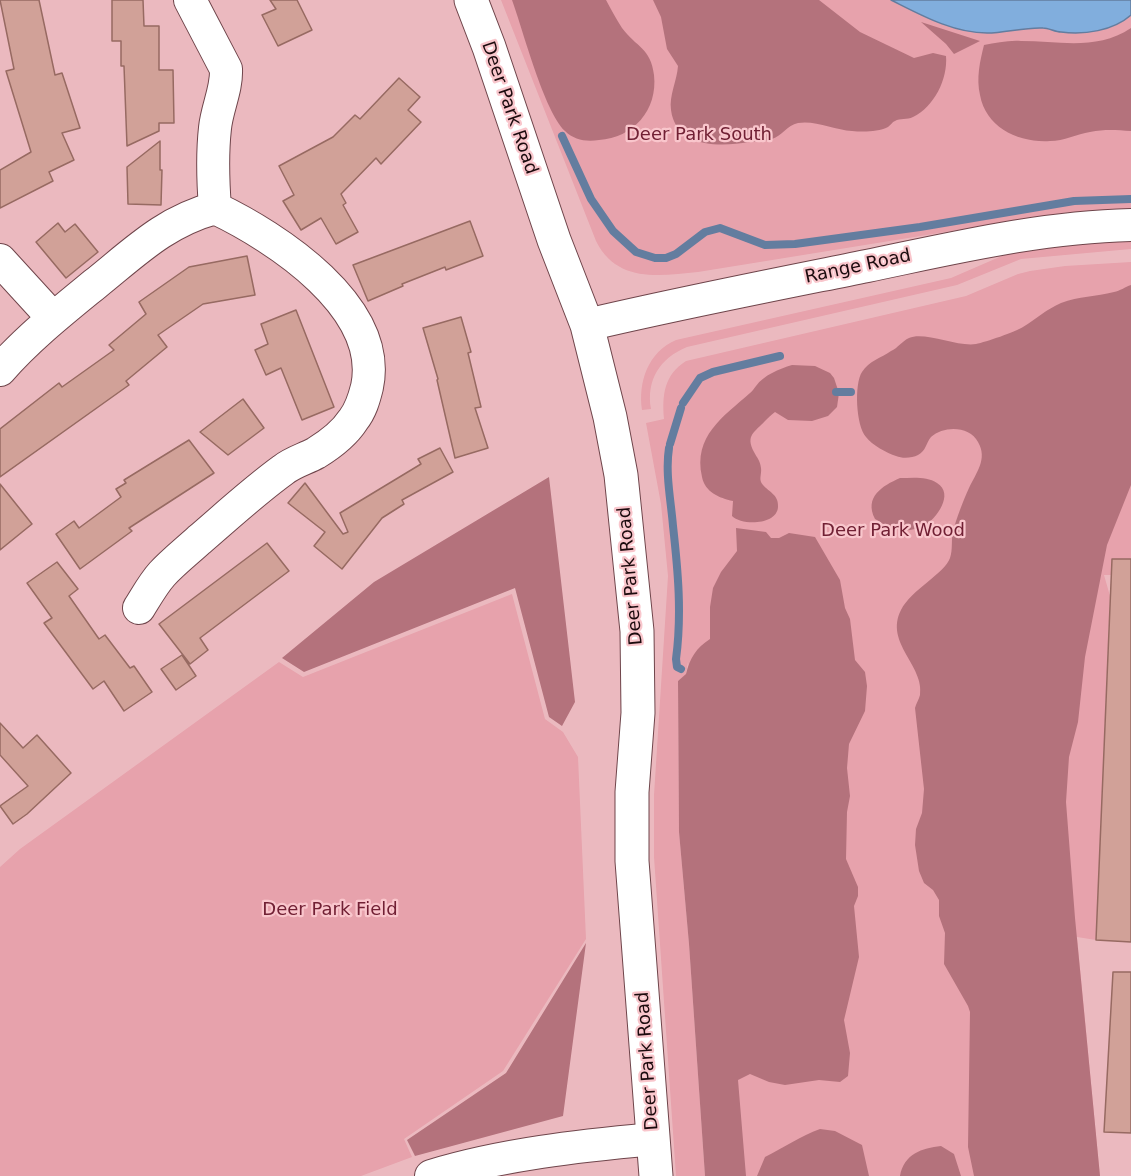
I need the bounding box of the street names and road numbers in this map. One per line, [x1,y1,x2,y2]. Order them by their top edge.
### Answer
street label: Deer Park Road [476,39,542,177]
street label: Range Road [803,245,913,289]
street label: Deer Park Road [614,506,648,646]
street label: Deer Park Road [632,991,664,1131]

